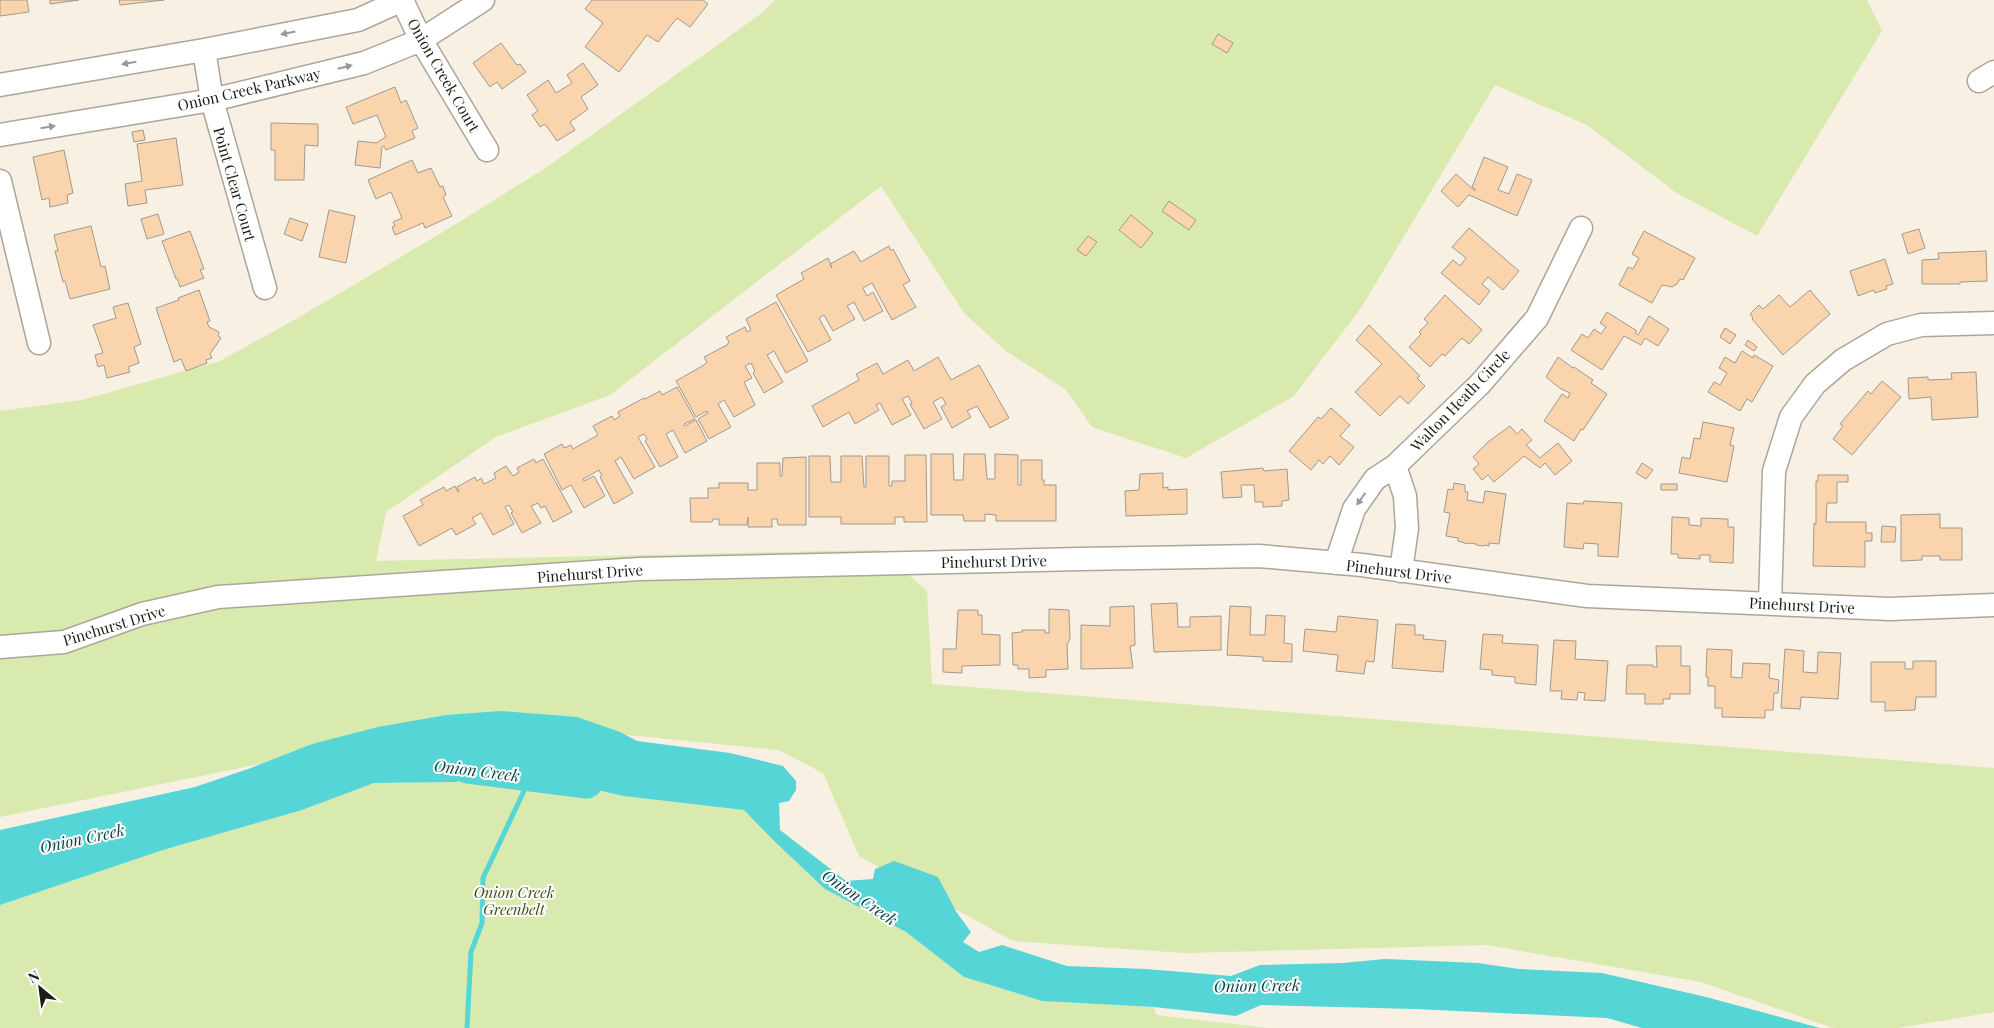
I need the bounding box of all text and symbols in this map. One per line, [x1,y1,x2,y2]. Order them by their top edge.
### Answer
street label: Onion Creek Court [403,14,485,136]
one-way arrow [280,30,296,38]
one-way arrow [120,60,136,68]
street label: Onion Creek Parkway [176,63,323,115]
one-way arrow [337,63,352,71]
one-way arrow [40,122,56,130]
street label: Point Clear Court [209,125,261,244]
street label: Walton Heath Circle [1405,345,1514,456]
one-way arrow [1356,492,1366,506]
street label: Pinehurst Drive [941,550,1047,572]
street label: Pinehurst Drive [1345,555,1453,587]
street label: Pinehurst Drive [536,559,644,587]
street label: Pinehurst Drive [1748,592,1856,618]
street label: Pinehurst Drive [60,600,168,650]
water label: Onion Creek [433,754,521,786]
water label: Onion Creek [38,819,126,857]
water label: Onion Creek [818,864,902,930]
park label: Onion Creek Greenbelt [474,882,555,919]
north arrow [15,963,65,1013]
text: N [24,965,42,987]
water label: Onion Creek [1214,974,1300,996]

